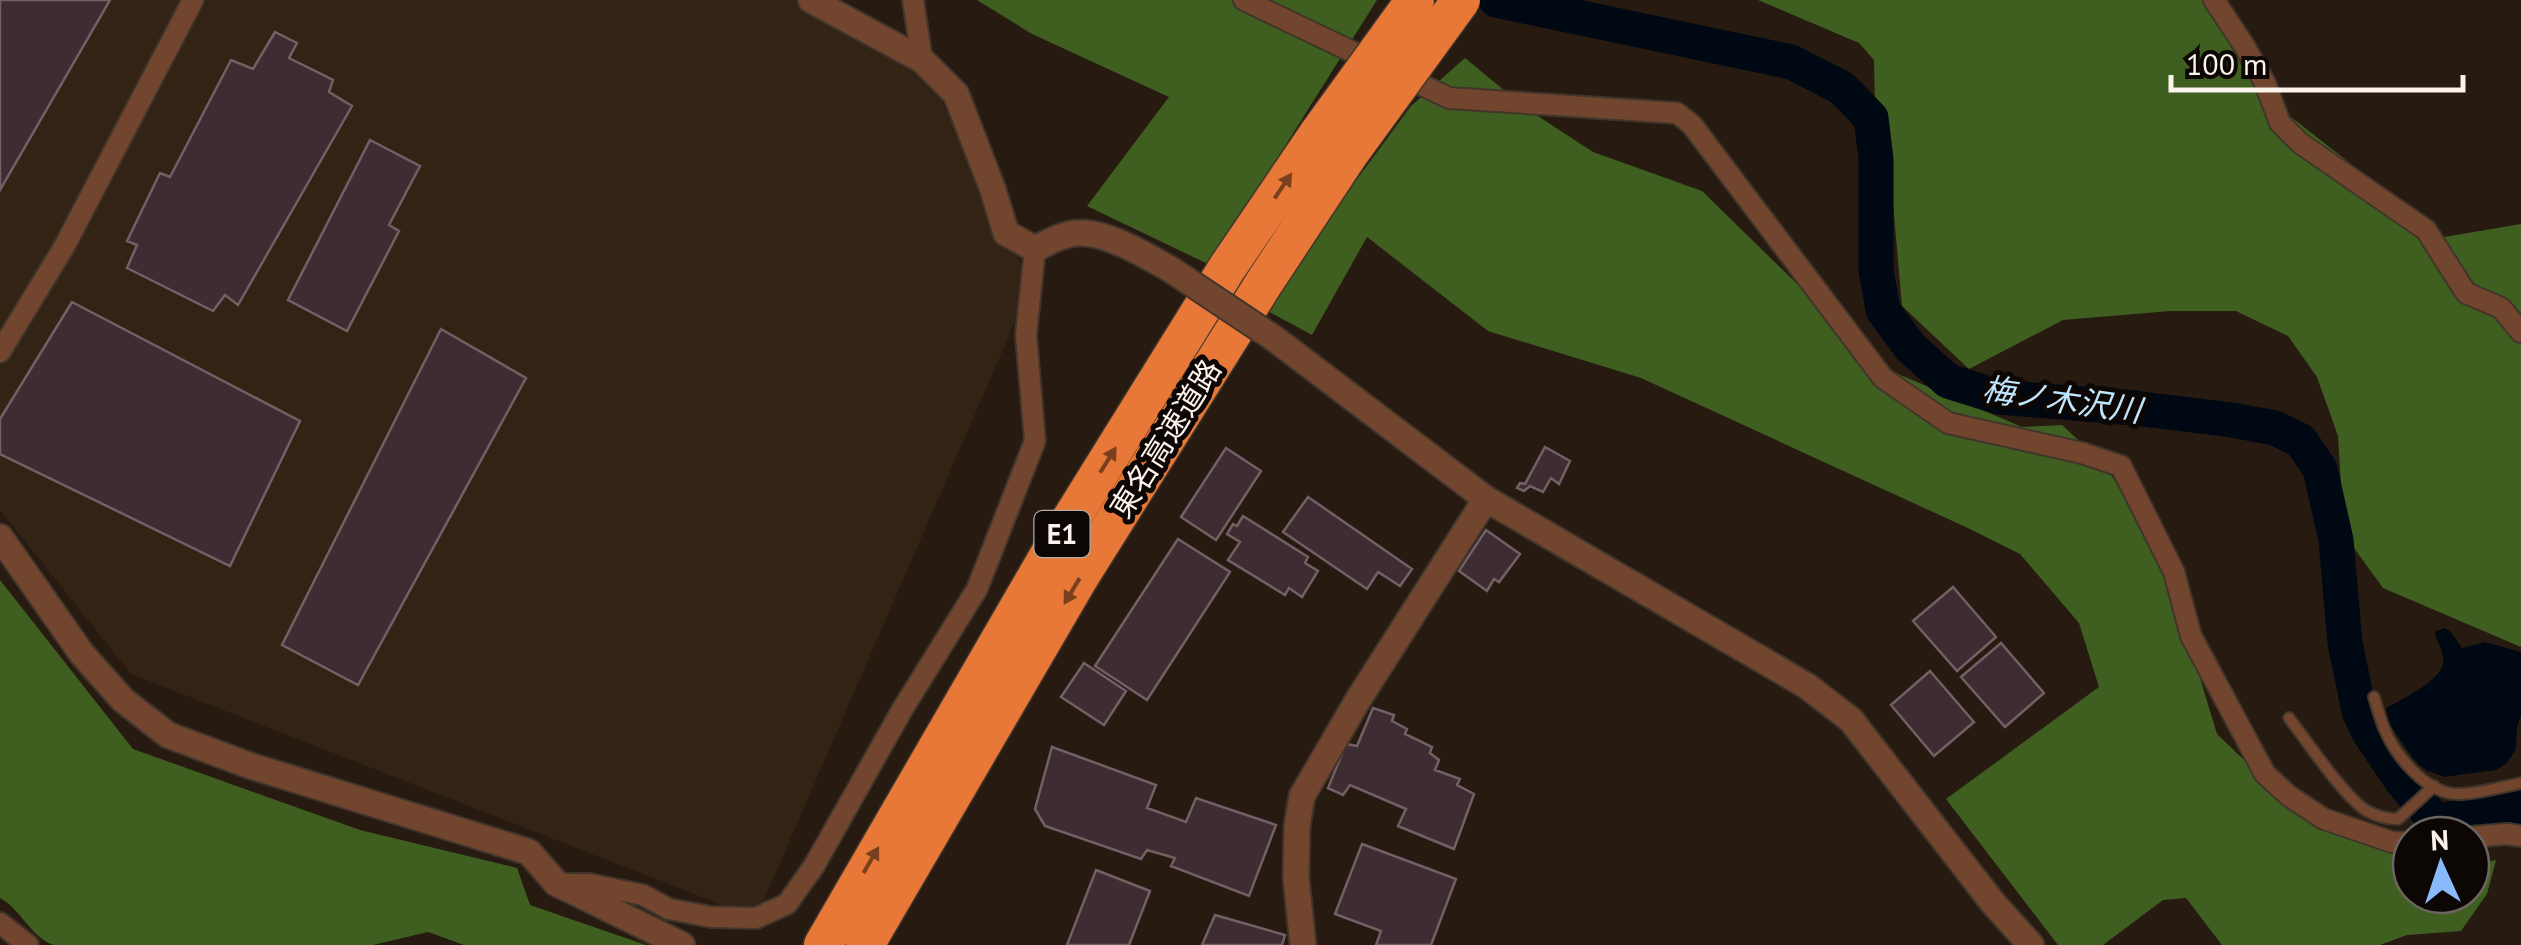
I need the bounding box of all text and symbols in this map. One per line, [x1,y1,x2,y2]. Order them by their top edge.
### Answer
scale bar [2171,30,2464,92]
text: 100 m [2186,44,2267,83]
one-way arrow [1273,173,1292,200]
street label: 東名高速道路 [1100,352,1229,525]
water label: 梅ノ木沢川 [1980,367,2147,431]
one-way arrow [1098,446,1116,474]
road number: E1 [1034,511,1090,557]
one-way arrow [1064,577,1081,605]
north arrow [2391,815,2491,915]
text: N [2430,821,2450,858]
one-way arrow [862,846,879,875]

